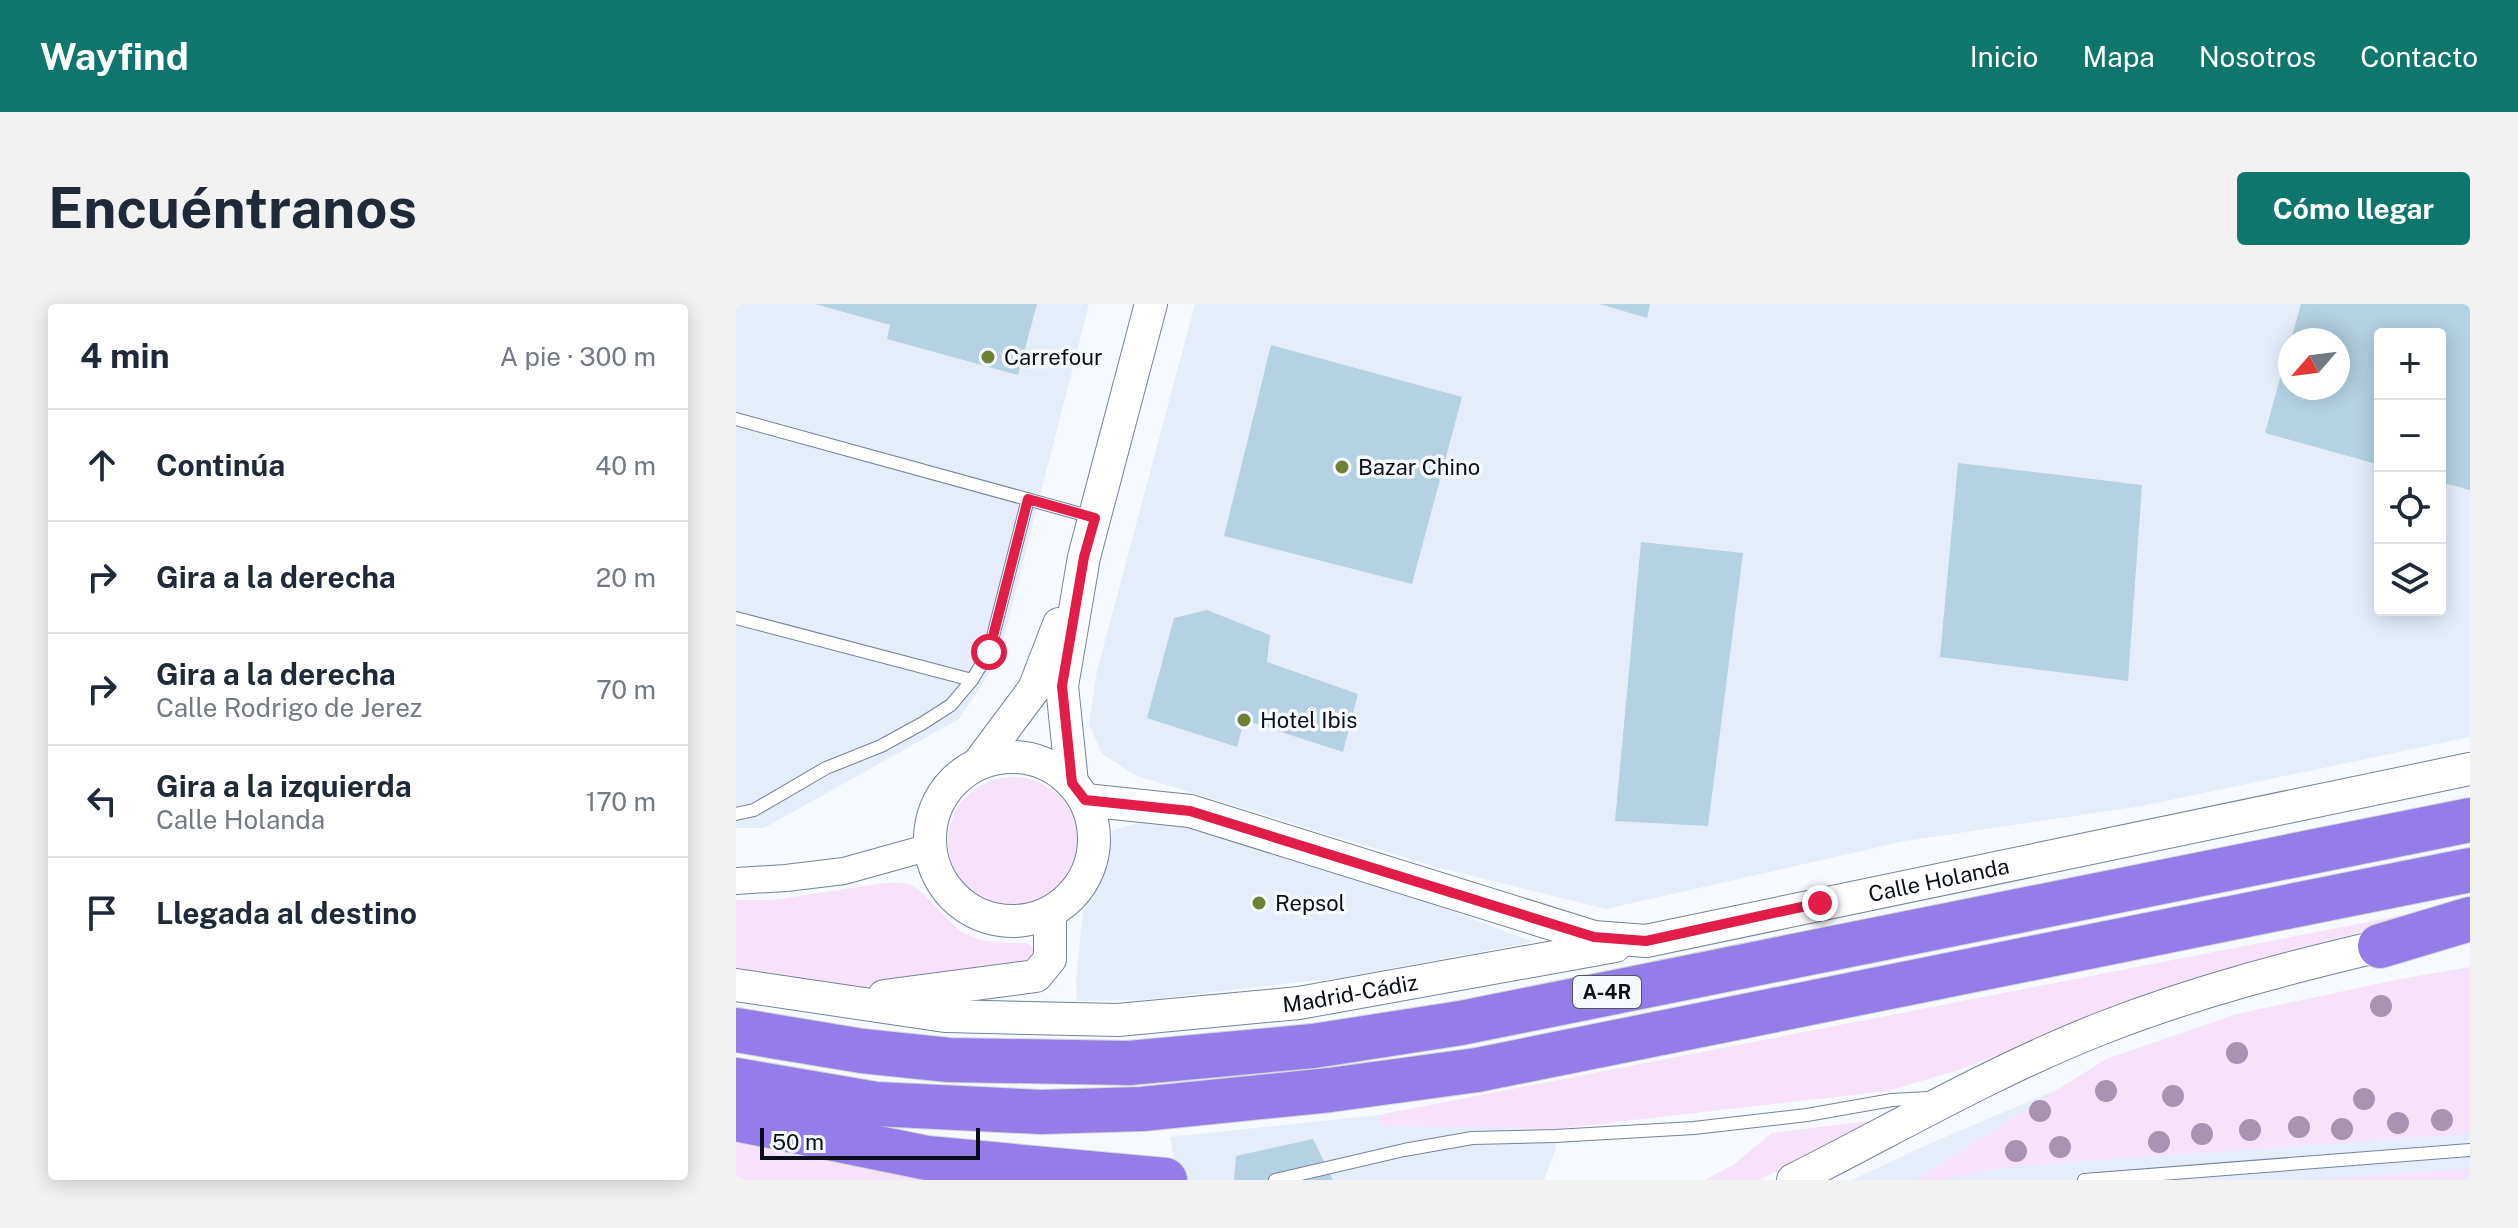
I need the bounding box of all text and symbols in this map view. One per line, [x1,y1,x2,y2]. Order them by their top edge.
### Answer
text: Wayfind [40,34,189,79]
text: Inicio [1970,40,2038,73]
text: Mapa [2082,40,2155,73]
text: Nosotros [2199,40,2316,73]
text: Contacto [2360,40,2478,73]
button: Cómo llegar [2237,172,2470,245]
text: Encuéntranos [48,175,417,241]
north arrow [2278,328,2350,400]
map controls [2374,328,2446,616]
button: + [2374,328,2446,400]
text: 4 min [80,336,170,376]
text: A pie · 300 m [500,341,656,372]
place label: Carrefour [1004,344,1103,370]
marker: Carrefour [979,348,997,366]
button: − [2374,400,2446,472]
icon: ahead [80,443,124,487]
text: Continúa [156,447,285,483]
text: 40 m [595,450,656,481]
place label: Bazar Chino [1358,454,1480,480]
marker: Bazar Chino [1333,458,1351,476]
button: locate [2374,472,2446,544]
button: layers [2374,544,2446,616]
icon: right [80,555,124,599]
text: Gira a la derecha [156,559,396,595]
text: 20 m [596,562,656,593]
route start [971,634,1007,670]
text: Gira a la derecha [156,656,396,692]
icon: right [80,667,124,711]
text: 70 m [596,674,656,705]
text: Calle Rodrigo de Jerez [156,692,422,723]
place label: Hotel Ibis [1260,707,1357,733]
marker: Hotel Ibis [1235,711,1253,729]
text: Gira a la izquierda [156,768,412,804]
icon: left [80,779,124,823]
text: 170 m [586,786,656,817]
text: Calle Holanda [156,804,325,835]
street label: Calle Holanda [1866,853,2012,907]
route end [1802,885,1838,921]
place label: Repsol [1275,890,1345,916]
icon: arrive [80,891,124,935]
marker: Repsol [1250,894,1268,912]
text: Llegada al destino [156,895,417,931]
street label: Madrid-Cádiz [1281,969,1420,1017]
road number: A-4R [1573,976,1641,1008]
scale bar [760,1124,980,1160]
text: 50 m [772,1129,824,1155]

